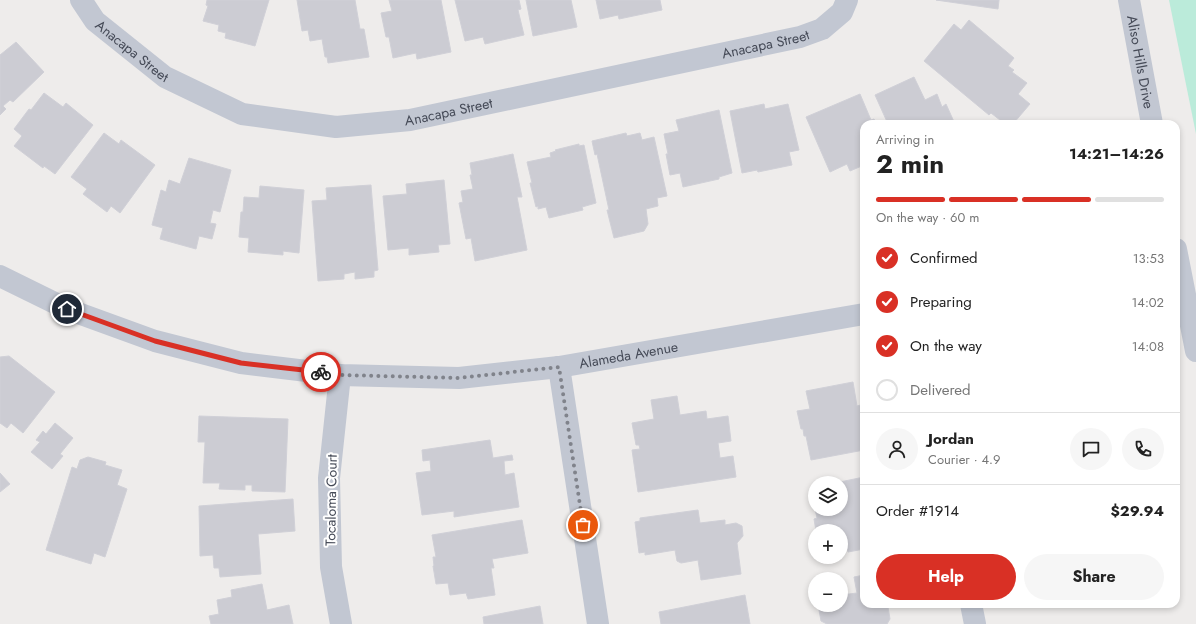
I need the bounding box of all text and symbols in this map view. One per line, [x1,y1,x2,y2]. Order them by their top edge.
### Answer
street label: Aliso Hills Drive [1122,14,1159,110]
street label: Anacapa Street [91,15,172,87]
street label: Anacapa Street [720,24,813,63]
street label: Anacapa Street [404,93,495,130]
text: Arriving in [876,130,934,149]
text: 14:21–14:26 [1069,143,1164,165]
text: 2 min [876,145,944,183]
text: On the way · 60 m [876,208,979,227]
icon: check [876,247,898,269]
text: Confirmed [910,247,978,269]
text: 13:53 [1133,249,1164,268]
icon: check [876,291,898,313]
text: Preparing [910,291,972,313]
pin [50,292,84,326]
text: 14:02 [1131,293,1164,312]
icon: home [56,298,78,320]
icon: check [876,335,898,357]
text: On the way [910,335,982,357]
street label: Alameda Avenue [578,337,679,373]
text: 14:08 [1132,337,1164,356]
courier [301,352,341,392]
icon: bike [310,361,332,383]
text: Delivered [910,379,971,401]
button: person [876,428,918,470]
text: Jordan [928,428,974,450]
button: chat [1070,428,1112,470]
button: phone [1122,428,1164,470]
text: Courier · 4.9 [928,450,1001,469]
street label: Tocaloma Court [320,453,342,546]
map controls [808,476,848,612]
button: layers [808,476,848,516]
text: Order #1914 [876,500,959,522]
text: $29.94 [1111,500,1164,522]
pin [566,508,600,542]
icon: bag [572,514,594,536]
button: + [808,524,848,564]
button: Help [876,554,1016,600]
button: Share [1024,554,1164,600]
button: − [808,572,848,612]

